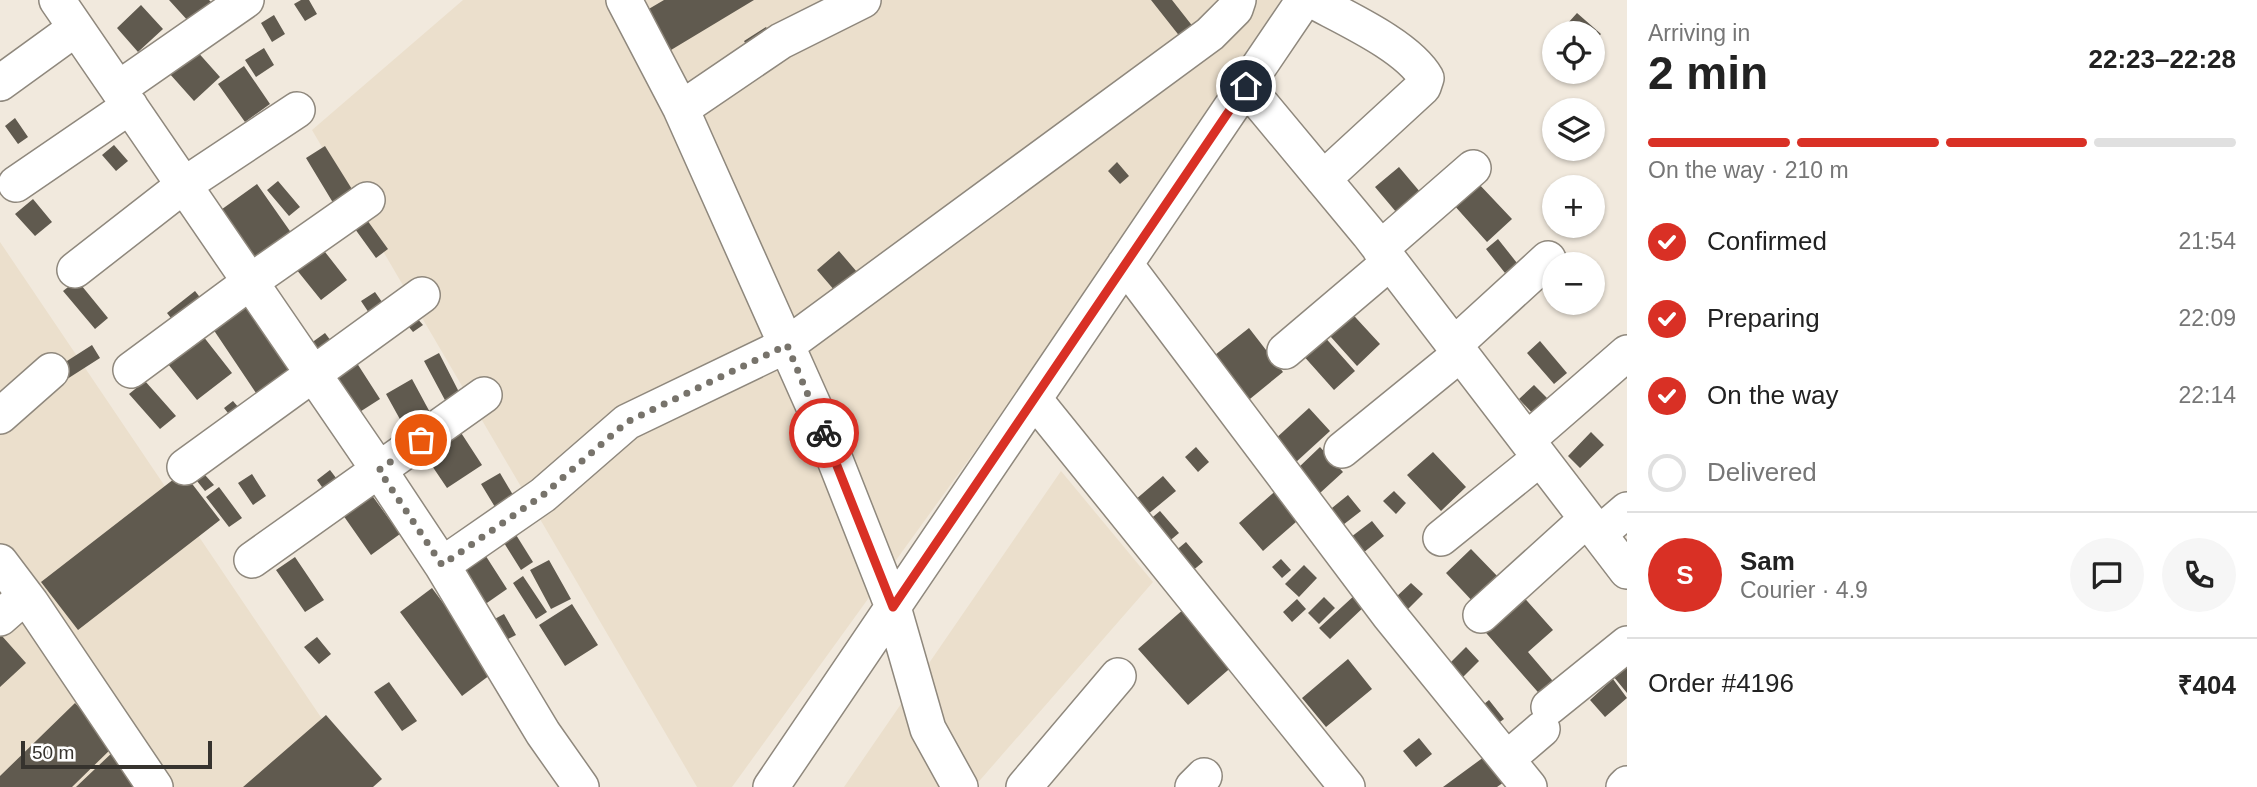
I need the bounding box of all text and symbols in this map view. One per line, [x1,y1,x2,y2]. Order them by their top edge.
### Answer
text: Arriving in [1648,20,1750,46]
map controls [1542,21,1605,315]
button: locate [1542,21,1605,84]
text: 22:23–22:28 [2089,44,2236,74]
text: 2 min [1648,47,1768,99]
pin [1216,56,1276,116]
icon: home [1227,67,1265,105]
button: layers [1542,98,1605,161]
text: On the way · 210 m [1648,157,1849,183]
button: + [1542,175,1605,238]
icon: check [1648,223,1686,261]
text: Confirmed [1707,226,1827,256]
text: 21:54 [2178,228,2236,254]
button: − [1542,252,1605,315]
icon: check [1648,300,1686,338]
text: Preparing [1707,303,1820,333]
text: 22:09 [2178,305,2236,331]
icon: check [1648,377,1686,415]
text: On the way [1707,380,1839,410]
text: 22:14 [2178,382,2236,408]
courier [789,398,859,468]
pin [391,410,451,470]
icon: bike [805,414,843,452]
icon: bag [402,421,440,459]
text: Delivered [1707,457,1817,487]
button: chat [2070,538,2144,612]
button: phone [2162,538,2236,612]
text: Sam [1740,546,1795,576]
text: S [1676,560,1694,590]
text: Courier · 4.9 [1740,577,1868,603]
text: Order #4196 [1648,668,1794,698]
text: ₹404 [2178,670,2236,700]
scale bar [21,738,212,770]
text: 50 m [32,742,74,763]

